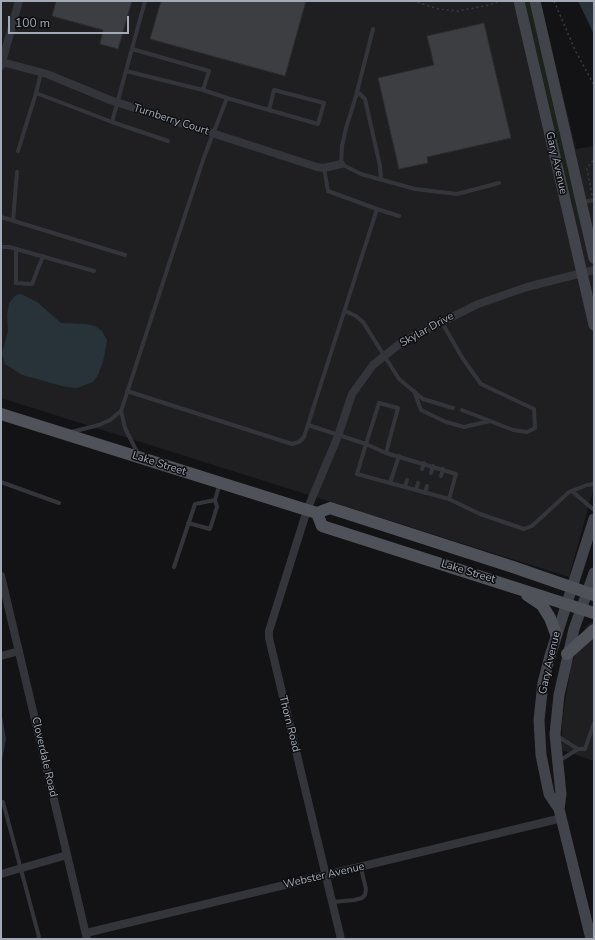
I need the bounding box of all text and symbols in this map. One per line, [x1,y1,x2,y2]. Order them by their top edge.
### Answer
scale bar [10,8,131,34]
text: 100 m [15,15,50,31]
street label: Turnberry Court [132,102,210,138]
street label: Gary Avenue [542,130,570,196]
street label: Skylar Drive [398,310,456,350]
street label: Lake Street [130,449,188,479]
street label: Lake Street [439,558,497,586]
street label: Gary Avenue [536,630,564,696]
street label: Thorn Road [276,694,302,754]
street label: Cloverdale Road [28,716,60,798]
street label: Webster Avenue [282,860,366,892]

